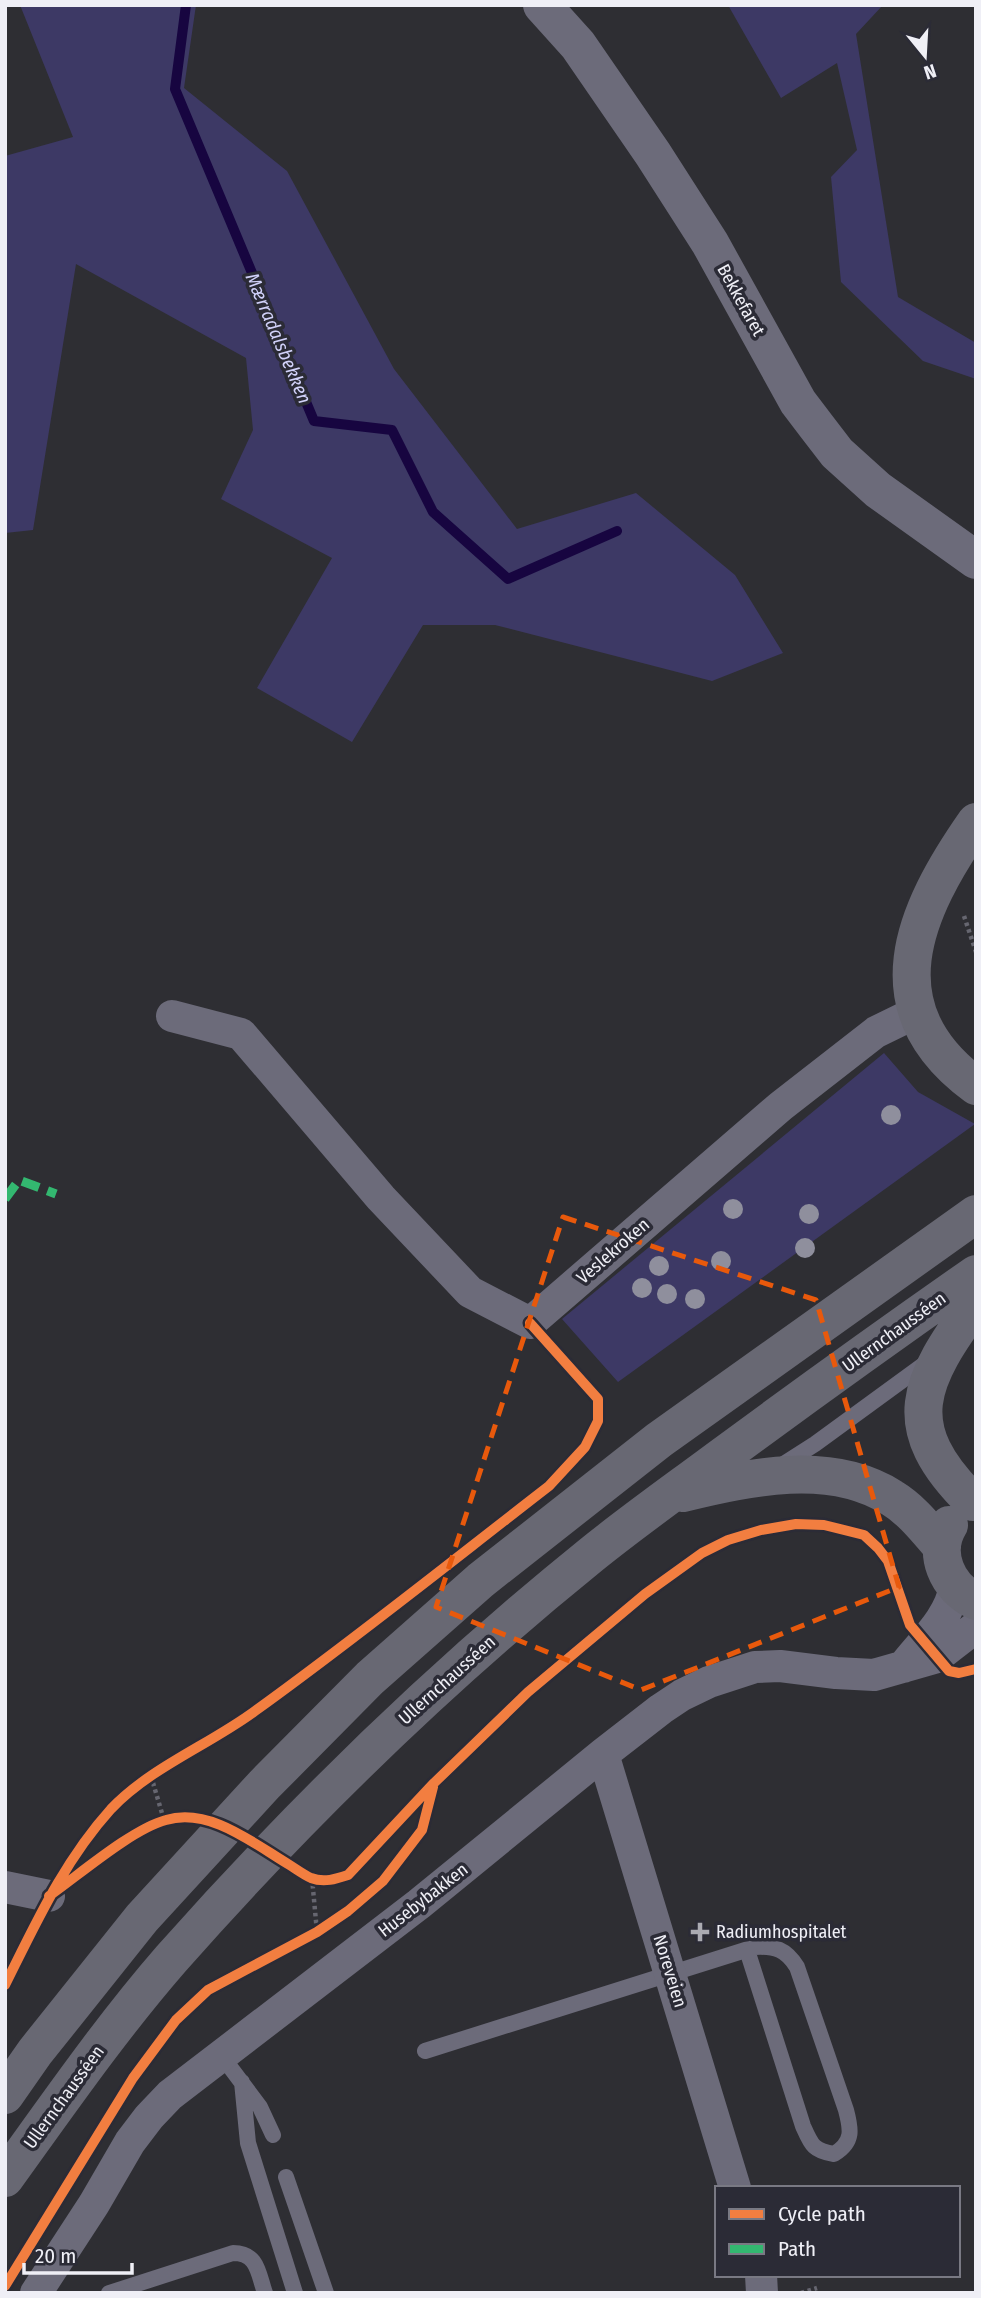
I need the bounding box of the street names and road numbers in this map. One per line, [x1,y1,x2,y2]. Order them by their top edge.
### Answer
street label: Bekkefaret [712,260,770,340]
street label: Veslekroken [572,1213,654,1289]
street label: Ullernchausséen [838,1287,950,1377]
street label: Ullernchausséen [394,1631,500,1729]
street label: Husebybakken [374,1858,472,1942]
street label: Noreveien [649,1932,691,2010]
street label: Ullernchausséen [19,2041,109,2153]

